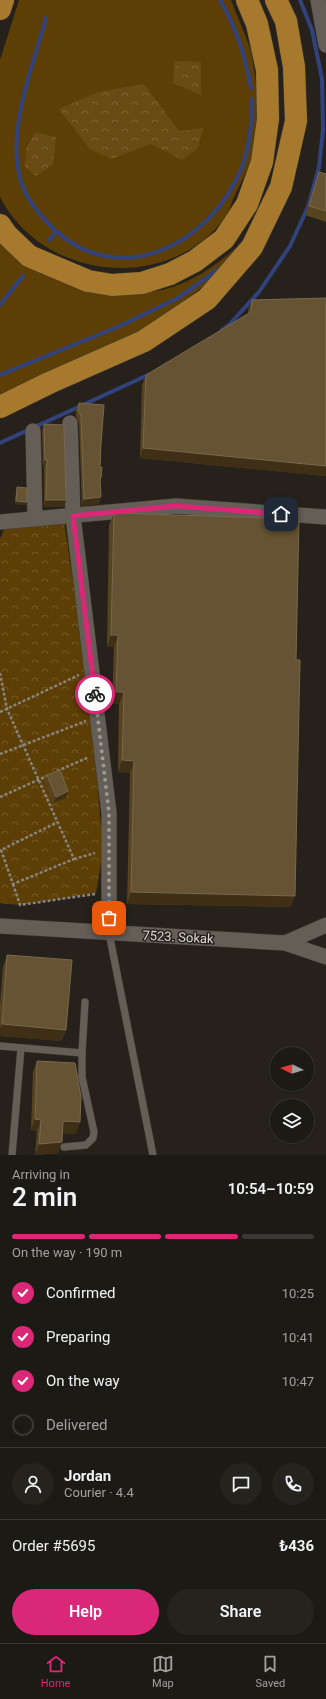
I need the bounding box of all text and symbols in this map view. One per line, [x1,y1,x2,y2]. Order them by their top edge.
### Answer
pin [264,497,298,531]
icon: home [270,503,292,525]
courier [75,674,115,714]
icon: bike [84,683,106,705]
pin [92,901,126,935]
icon: bag [98,907,120,929]
street label: 7523. Sokak [142,928,214,946]
north arrow [270,1047,314,1091]
map controls [270,1047,314,1143]
button: layers [270,1099,314,1143]
text: Arriving in [12,1167,70,1182]
text: 10:54–10:59 [228,1180,314,1198]
text: 2 min [12,1182,77,1212]
text: On the way · 190 m [12,1245,122,1260]
icon: check [12,1282,34,1304]
text: Confirmed [46,1284,116,1302]
text: 10:25 [282,1286,314,1301]
icon: check [12,1326,34,1348]
text: Preparing [46,1328,110,1346]
text: 10:41 [282,1330,314,1345]
icon: check [12,1370,34,1392]
text: On the way [46,1372,120,1390]
text: 10:47 [282,1374,314,1389]
text: Delivered [46,1416,108,1434]
button: person [12,1463,54,1505]
button: chat [220,1463,262,1505]
button: phone [272,1463,314,1505]
text: Jordan [64,1467,111,1485]
text: Courier · 4.4 [64,1485,134,1500]
text: Order #5695 [12,1537,95,1555]
text: ₺436 [279,1537,314,1555]
button: Help [12,1589,159,1635]
button: Share [167,1589,314,1635]
tab: Home [41,1653,70,1690]
tab: Map [152,1653,174,1690]
tab: Saved [255,1653,285,1690]

